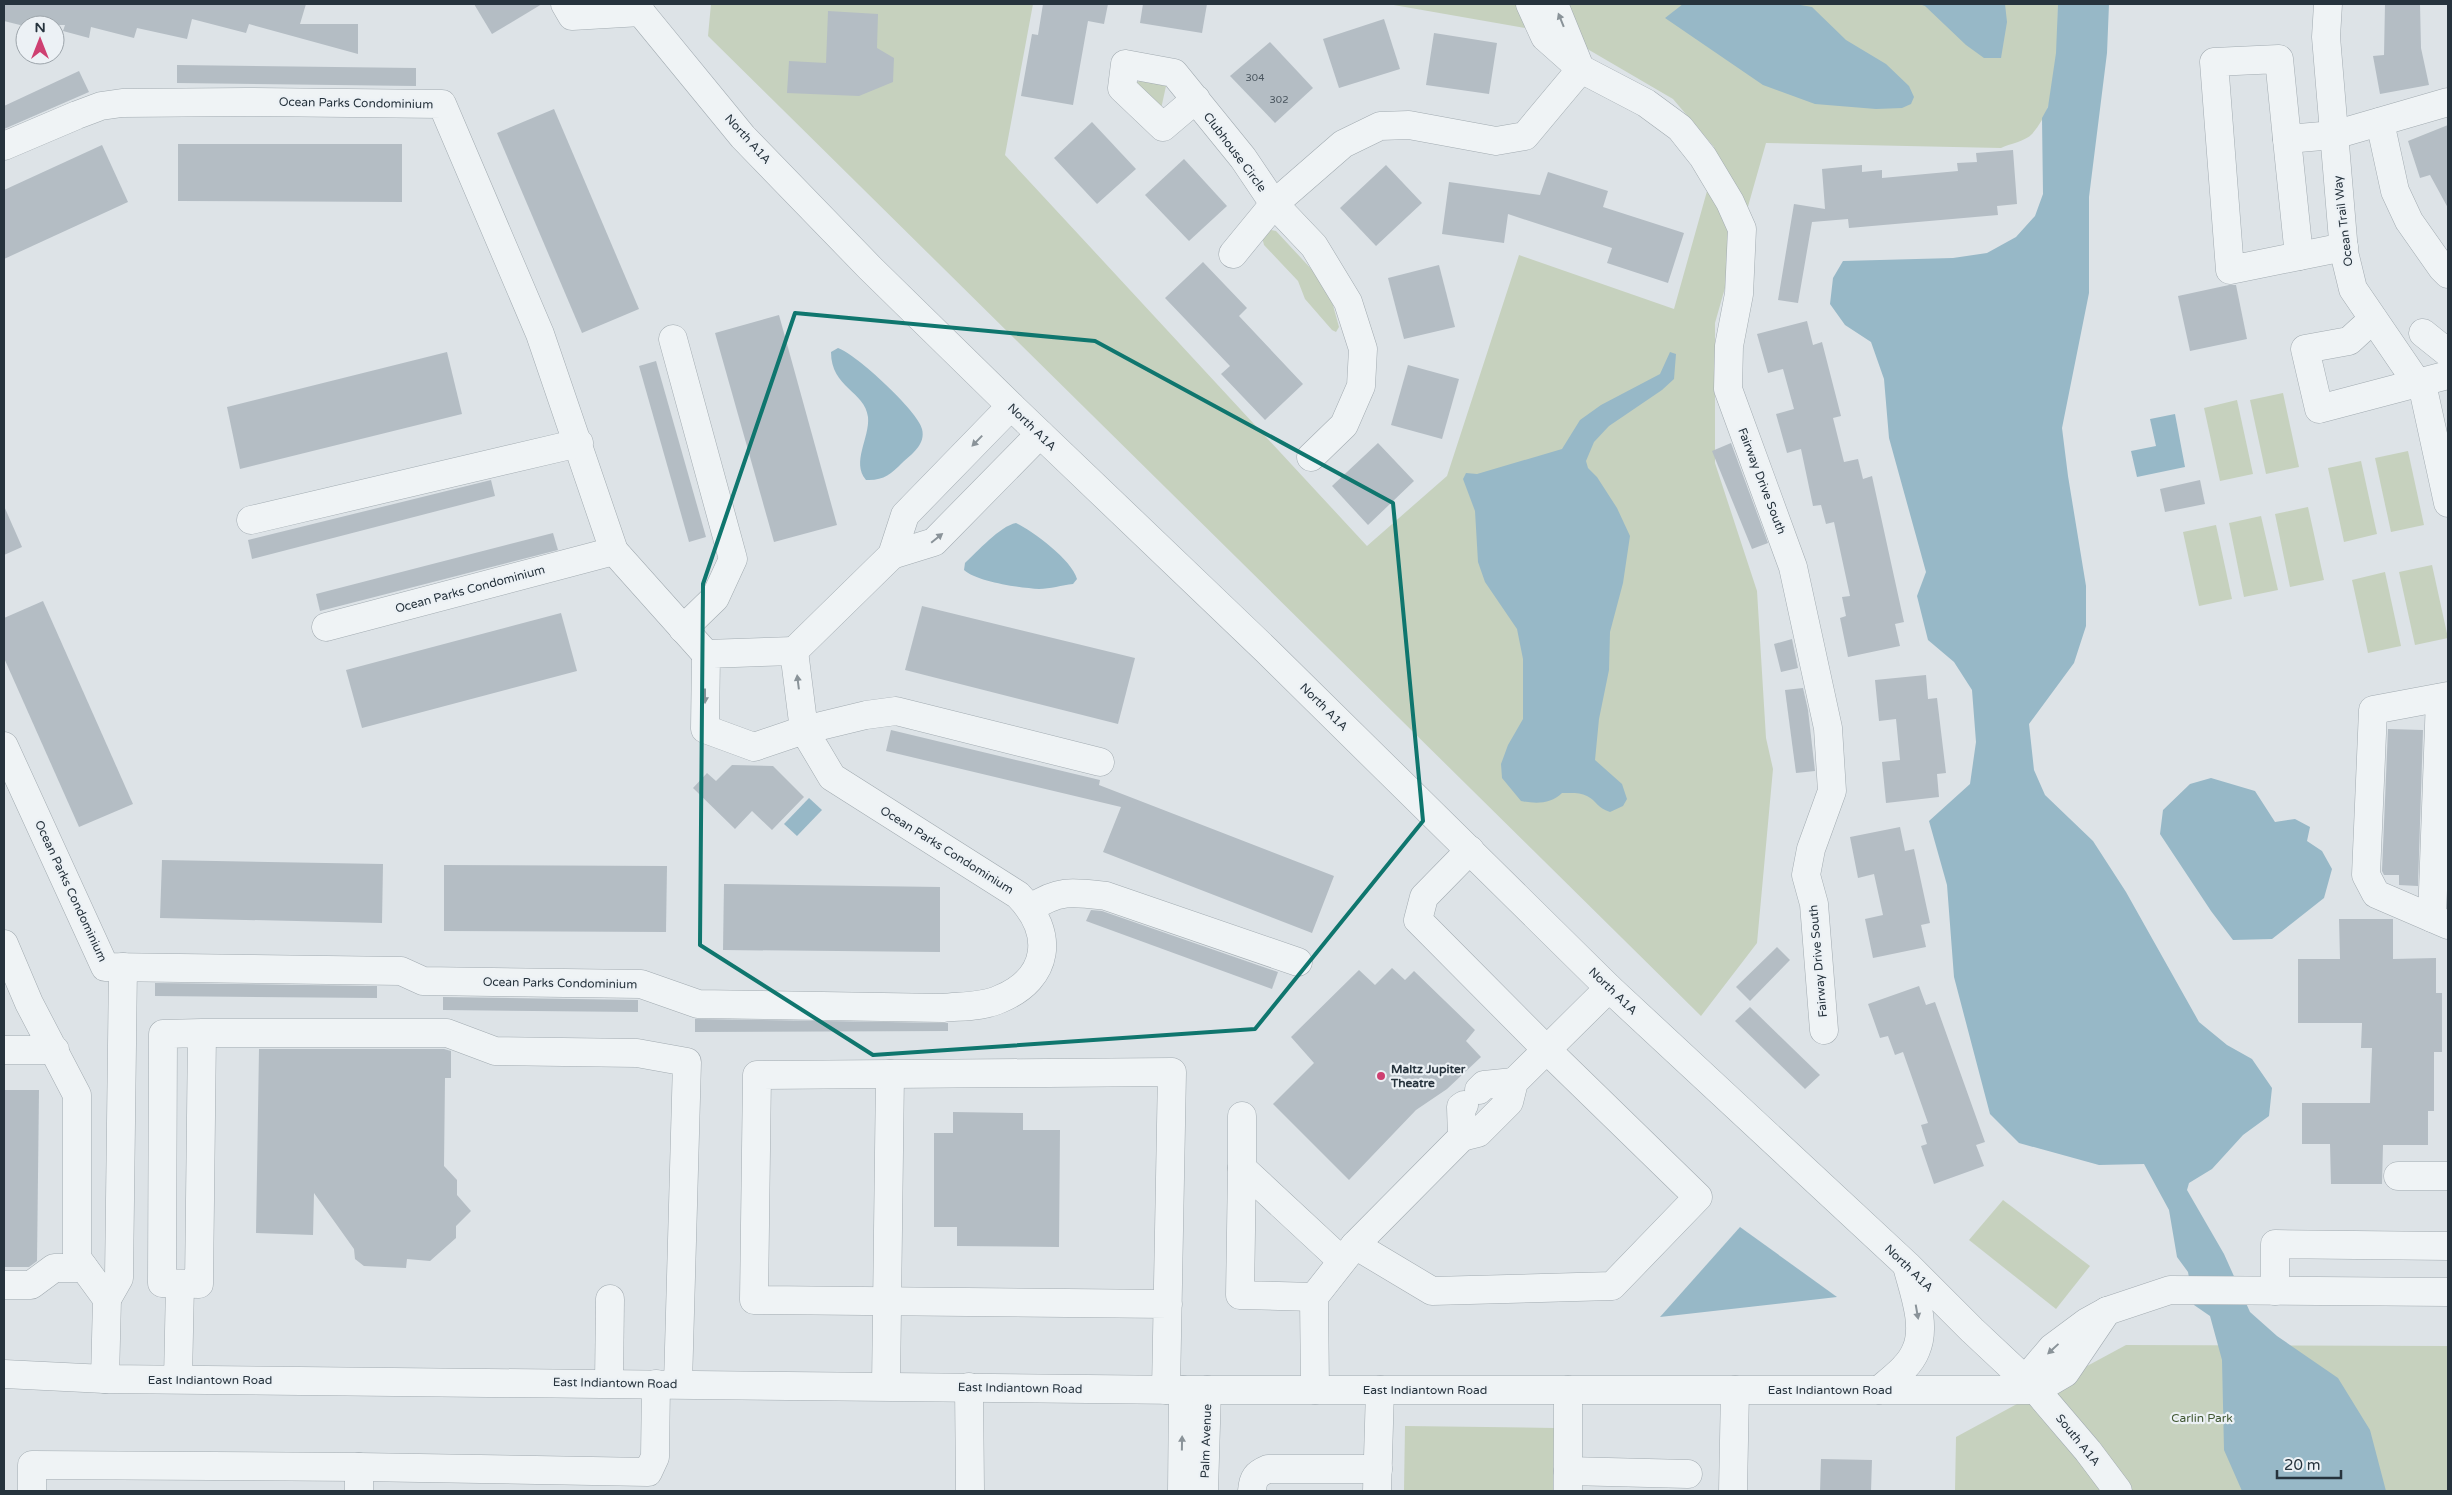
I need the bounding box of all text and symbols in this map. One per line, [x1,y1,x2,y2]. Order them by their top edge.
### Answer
one-way arrow [1556,13,1564,27]
north arrow [15,15,65,65]
text: N [34,19,46,36]
house number: 304 [1246,72,1264,84]
house number: 302 [1270,94,1288,106]
street label: Ocean Parks Condominium [279,95,433,111]
street label: Clubhouse Circle [1201,110,1270,195]
street label: North A1A [722,111,774,167]
street label: Ocean Trail Way [2330,174,2356,267]
street label: North A1A [1005,400,1059,454]
street label: Fairway Drive South [1735,426,1789,536]
one-way arrow [971,435,983,447]
one-way arrow [930,533,944,543]
street label: Ocean Parks Condominium [394,562,546,616]
one-way arrow [794,674,802,690]
street label: North A1A [1297,680,1351,734]
one-way arrow [701,689,709,705]
street label: Ocean Parks Condominium [878,803,1016,897]
street label: Ocean Parks Condominium [32,818,110,964]
street label: Fairway Drive South [1806,904,1830,1018]
street label: North A1A [1586,964,1640,1018]
street label: Ocean Parks Condominium [483,975,637,991]
place label: Maltz Jupiter Theatre [1390,1062,1466,1090]
marker: Maltz Jupiter Theatre [1375,1070,1387,1082]
street label: North A1A [1882,1241,1936,1295]
one-way arrow [1914,1305,1922,1321]
one-way arrow [2047,1343,2059,1355]
street label: East Indiantown Road [148,1373,272,1387]
street label: East Indiantown Road [553,1375,677,1391]
street label: East Indiantown Road [958,1380,1082,1396]
street label: East Indiantown Road [1363,1383,1487,1397]
street label: East Indiantown Road [1768,1383,1892,1397]
street label: Palm Avenue [1198,1403,1214,1479]
street label: South A1A [2053,1411,2103,1469]
park label: Carlin Park [2171,1411,2233,1425]
one-way arrow [1178,1434,1186,1450]
scale bar [2277,1448,2341,1480]
text: 20 m [2284,1456,2321,1474]

